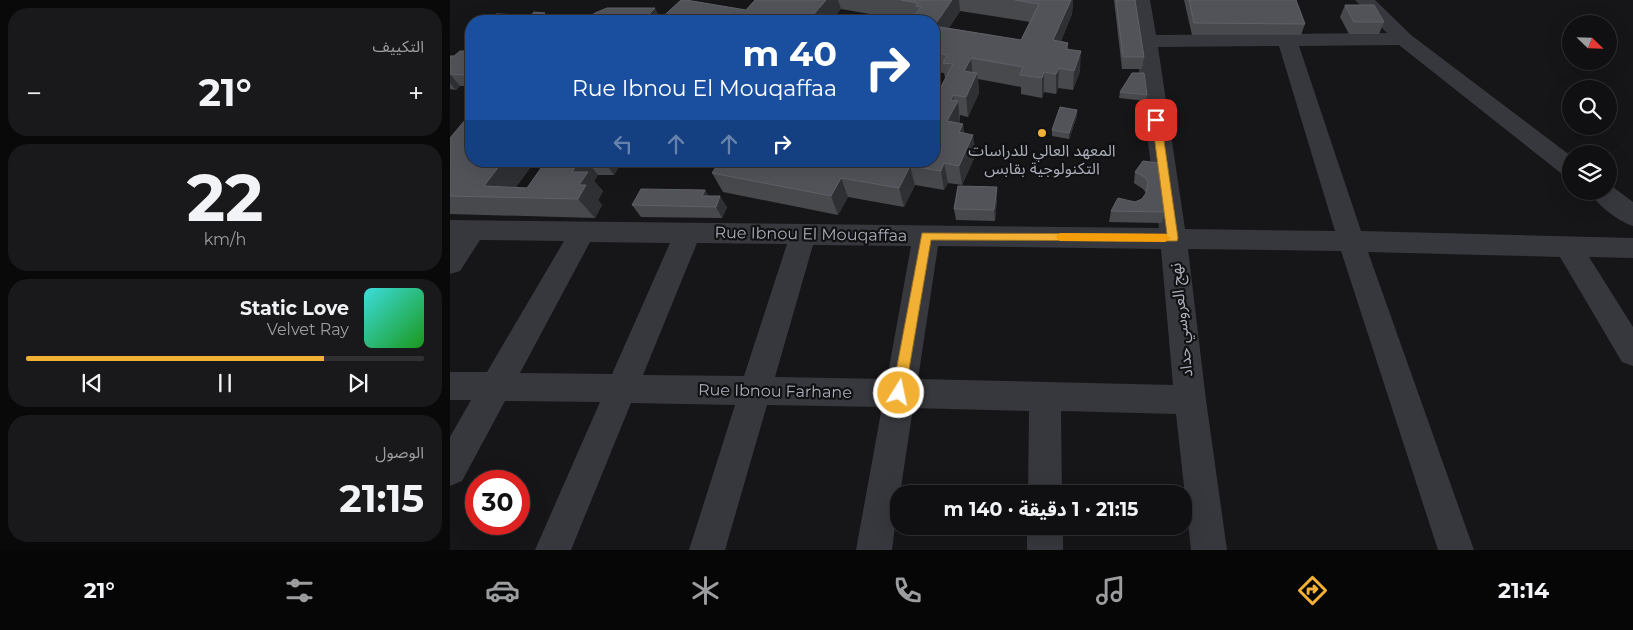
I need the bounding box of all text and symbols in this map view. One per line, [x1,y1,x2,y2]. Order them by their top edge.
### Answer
north arrow [1562,15,1618,70]
map controls [1562,15,1617,200]
text: 40 m [742,32,837,75]
icon: right [855,35,920,100]
text: التكييف [372,37,424,56]
text: 21° [198,69,252,116]
text: Rue Ibnou El Mouqaffaa [572,75,837,102]
text: − [26,76,42,110]
text: + [408,76,424,110]
button: search [1562,80,1617,135]
pin [1135,99,1177,141]
icon: arrive [1142,106,1170,134]
marker: المعهد العالي للدراسات التكنولوجية بقابس [1036,127,1048,139]
icon: left [609,130,637,158]
icon: ahead [662,130,690,158]
icon: ahead [715,130,743,158]
icon: right [768,130,796,158]
place label: المعهد العالي للدراسات التكنولوجية بقابس [968,141,1116,178]
button: layers [1562,145,1617,200]
text: 22 [187,158,263,237]
street label: Rue Ibnou El Mouqaffaa [714,223,908,245]
text: km/h [204,230,246,249]
street label: نهج العروسي حداد [1166,262,1199,378]
text: Static Love [240,297,349,320]
text: Velvet Ray [267,320,349,339]
position arrow [872,366,924,418]
icon: previous [78,369,106,397]
icon: pause [211,369,239,397]
icon: next [344,369,372,397]
street label: Rue Ibnou Farhane [698,380,852,402]
text: الوصول [375,443,424,462]
speed limit sign: 30 [465,470,530,535]
text: 21:15 [339,475,424,522]
text: 21:15 · 1 دقيقة · 140 m [944,498,1138,521]
icon: filters [282,573,317,608]
icon: car [485,573,520,608]
icon: climate [688,573,723,608]
icon: phone [890,573,925,608]
icon: music [1093,573,1128,608]
icon: directions [1295,573,1330,608]
text: 21° [84,577,115,604]
text: 21:14 [1498,577,1549,604]

